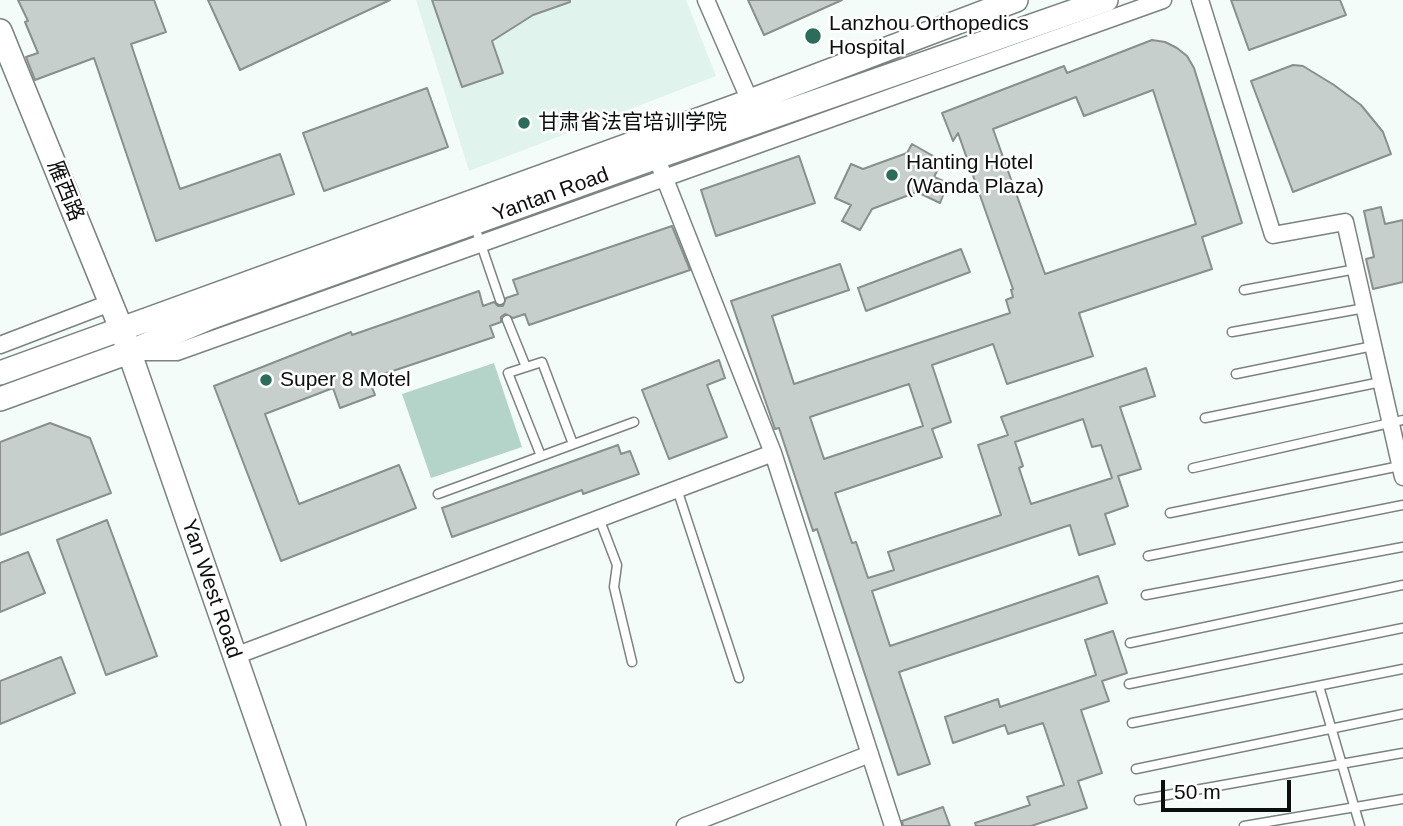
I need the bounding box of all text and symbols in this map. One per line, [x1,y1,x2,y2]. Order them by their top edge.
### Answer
place label: Lanzhou Orthopedics Hospital [829,11,1029,61]
marker: Lanzhou Orthopedics Hospital [803,26,823,46]
place label: 甘肃省法官培训学院 [538,110,727,136]
marker: 甘肃省法官培训学院 [516,115,532,131]
place label: Hanting Hotel (Wanda Plaza) [906,150,1044,200]
street label: 雁西路 [42,157,88,225]
street label: Yantan Road [490,162,612,228]
marker: Hanting Hotel (Wanda Plaza) [884,167,900,183]
place label: Super 8 Motel [280,367,411,393]
marker: Super 8 Motel [258,372,274,388]
street label: Yan West Road [175,516,247,662]
scale bar [1165,766,1294,810]
text: 50 m [1174,780,1221,803]

